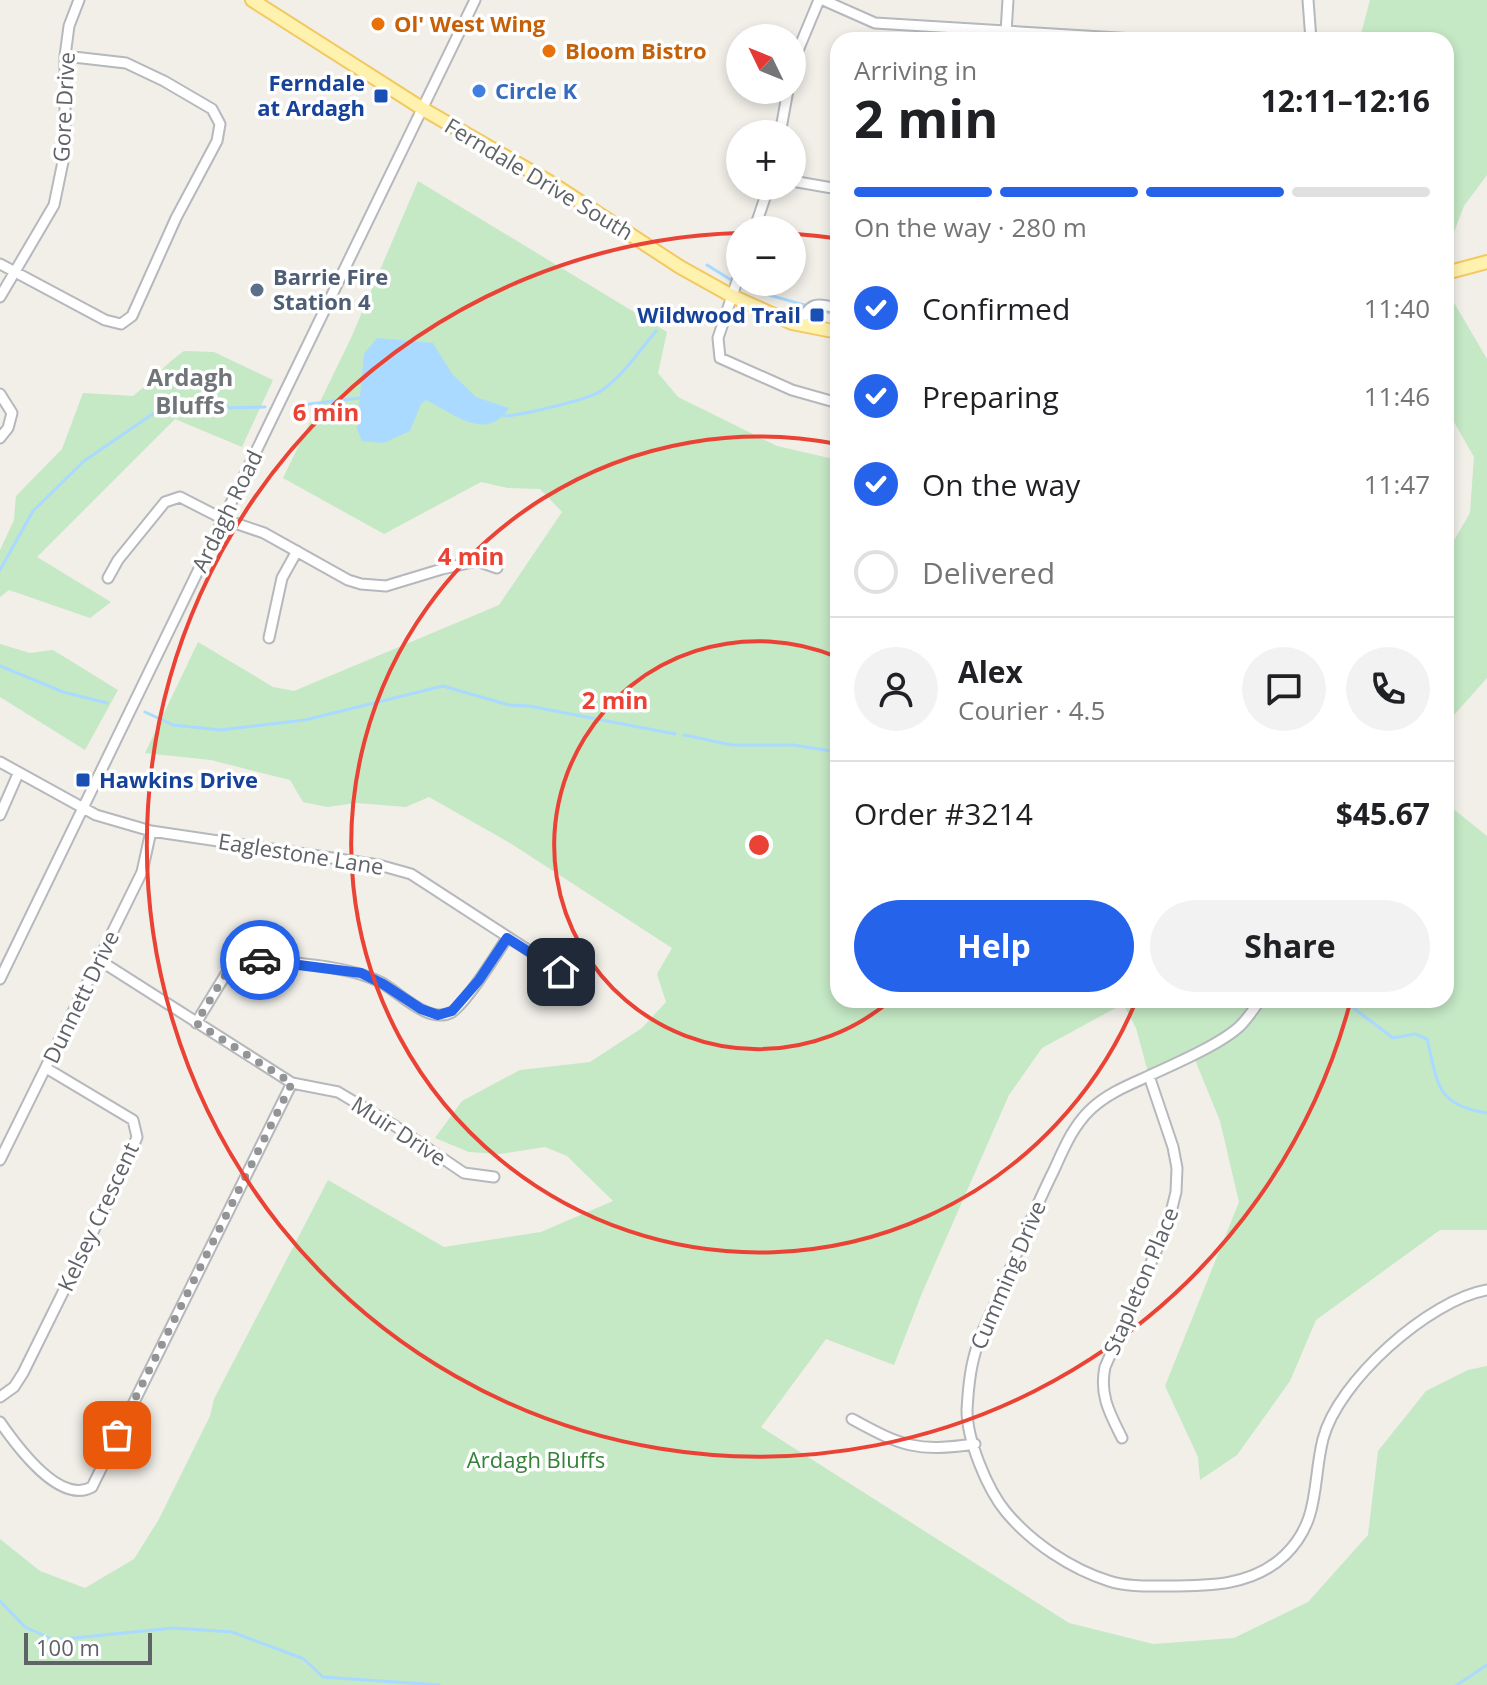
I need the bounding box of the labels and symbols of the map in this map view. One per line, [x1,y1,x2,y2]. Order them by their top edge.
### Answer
place label: Ol' West Wing [394,8,546,38]
marker: Ol' West Wing [369,15,387,33]
north arrow [726,24,806,104]
place label: Bloom Bistro [565,35,707,65]
marker: Bloom Bistro [540,42,558,60]
street label: Gore Drive [45,51,81,163]
place label: Ferndale at Ardagh [257,67,365,122]
place label: Circle K [495,75,577,105]
marker: Circle K [470,82,488,100]
marker: Ferndale at Ardagh [372,87,390,105]
street label: Ferndale Drive South [440,110,639,246]
place label: Barrie Fire Station 4 [273,261,388,316]
marker: Barrie Fire Station 4 [248,281,266,299]
place label: Wildwood Trail [637,299,801,329]
marker: Wildwood Trail [808,306,826,324]
district label: Ardagh Bluffs [147,360,233,421]
text: 6 min [293,395,359,428]
street label: Ardagh Road [184,445,269,577]
text: 4 min [438,539,504,572]
text: 2 min [582,683,648,716]
place label: Hawkins Drive [99,764,258,794]
marker: Hawkins Drive [74,771,92,789]
street label: Eaglestone Lane [216,825,386,881]
centre of rings [745,831,773,859]
courier [220,920,300,1000]
street label: Dunnett Drive [35,925,125,1068]
pin [527,938,595,1006]
street label: Muir Drive [346,1088,453,1172]
street label: Kelsey Crescent [50,1137,145,1296]
street label: Cumming Drive [962,1196,1052,1353]
street label: Stapleton Place [1095,1202,1185,1359]
pin [83,1401,151,1469]
park label: Ardagh Bluffs [467,1444,605,1474]
scale bar [24,1629,152,1665]

